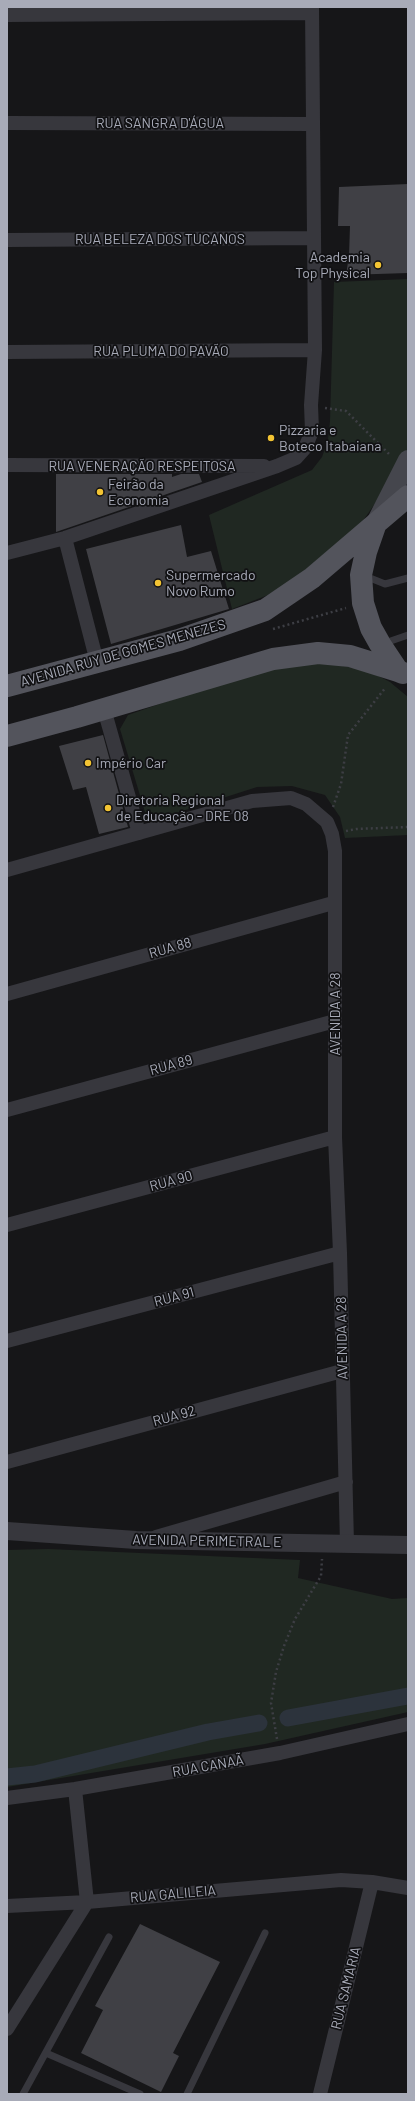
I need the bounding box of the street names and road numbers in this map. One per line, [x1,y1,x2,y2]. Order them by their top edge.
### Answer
street label: RUA SANGRA D'ÁGUA [96,115,224,131]
street label: RUA BELEZA DOS TUCANOS [75,231,245,247]
street label: RUA PLUMA DO PAVÃO [93,343,229,359]
street label: RUA VENERAÇÃO RESPEITOSA [48,458,236,474]
street label: AVENIDA RUY DE GOMES MENEZES [18,616,228,690]
street label: RUA 88 [147,934,193,962]
street label: AVENIDA A 28 [327,972,343,1056]
street label: RUA 89 [148,1051,194,1079]
street label: RUA 90 [148,1167,194,1195]
street label: RUA 91 [152,1284,196,1310]
street label: AVENIDA A 28 [333,1296,351,1380]
street label: RUA 92 [151,1402,197,1430]
street label: AVENIDA PERIMETRAL E [132,1531,282,1551]
street label: RUA CANAÃ [171,1751,245,1781]
street label: RUA GALILEIA [129,1882,217,1906]
street label: RUA SAMARIA [328,1945,364,2031]

